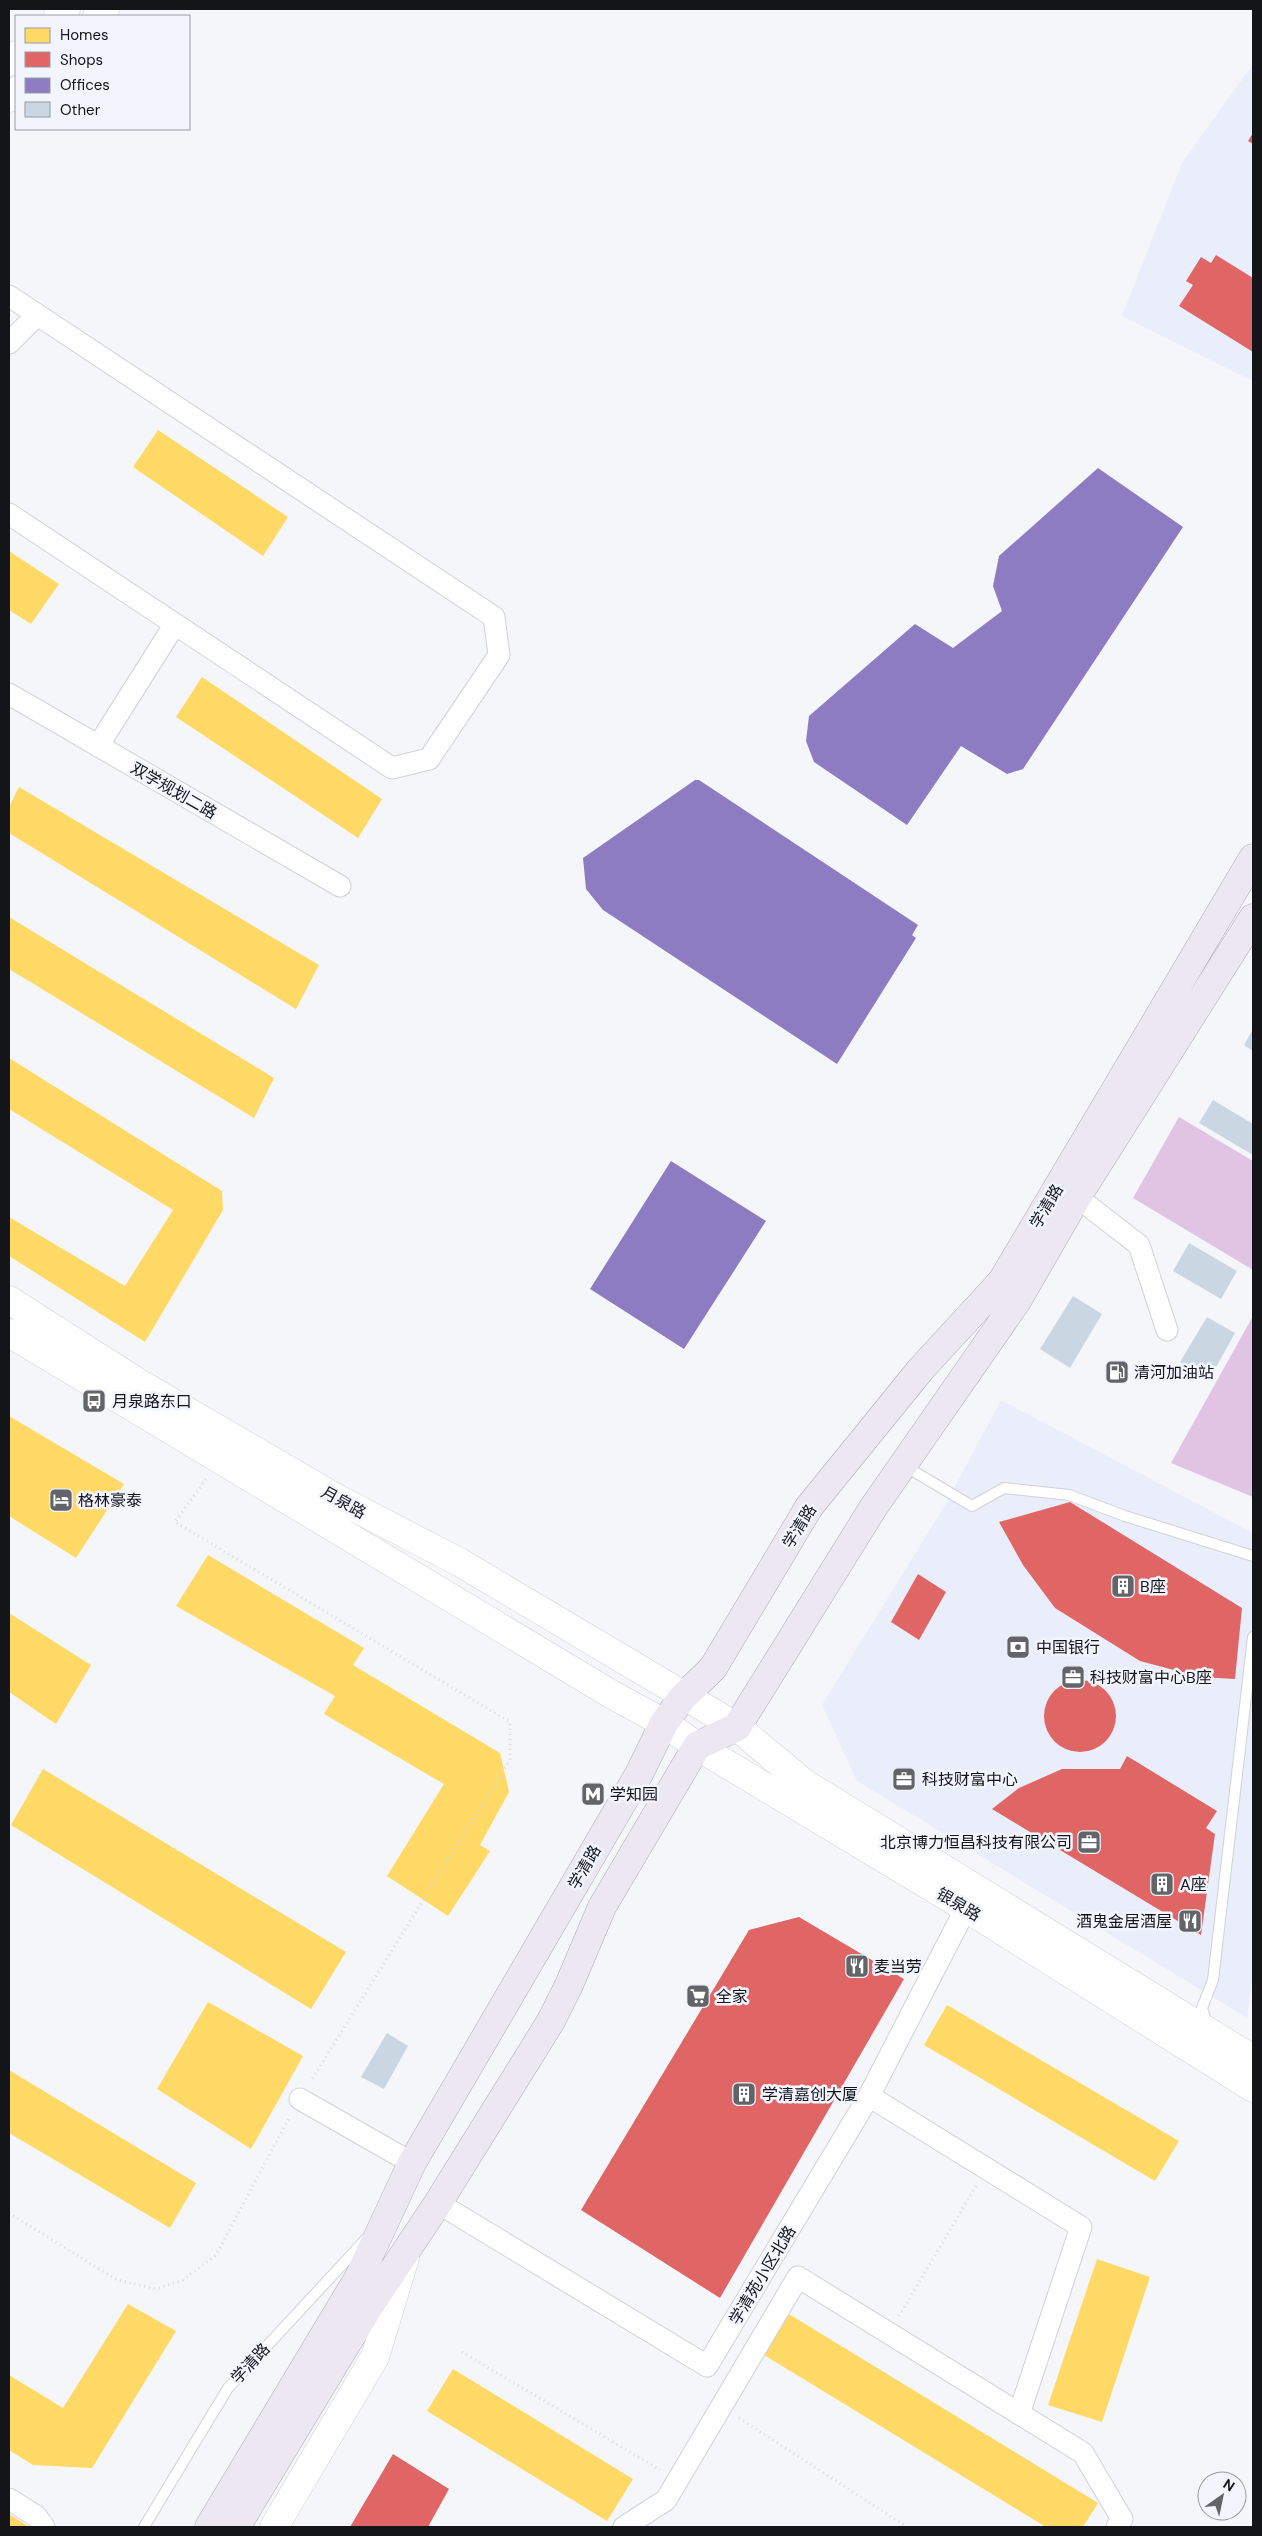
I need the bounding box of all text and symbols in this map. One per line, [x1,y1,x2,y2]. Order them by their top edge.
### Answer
legend [15,15,190,130]
text: Homes [60,25,109,45]
text: Shops [60,50,103,70]
text: Offices [60,75,110,95]
text: Other [60,100,101,120]
street label: 双学规划二路 [127,757,221,824]
street label: 学清路 [1025,1180,1068,1232]
fuel station icon: 清河加油站 [1104,1359,1130,1385]
place label: 清河加油站 [1134,1362,1214,1383]
bus stop icon: 月泉路东口 [81,1388,107,1414]
place label: 月泉路东口 [112,1391,192,1412]
street label: 月泉路 [318,1482,370,1523]
hotel icon: 格林豪泰 [48,1487,74,1513]
place label: 格林豪泰 [78,1490,142,1511]
street label: 学清路 [778,1500,821,1552]
building icon: B座 [1110,1573,1136,1599]
place label: B座 [1140,1576,1166,1597]
bank icon: 中国银行 [1005,1634,1031,1660]
place label: 中国银行 [1036,1637,1100,1658]
office icon: 科技财富中心B座 [1060,1664,1086,1690]
place label: 科技财富中心B座 [1090,1667,1212,1688]
office icon: 科技财富中心 [891,1766,917,1792]
place label: 科技财富中心 [922,1769,1018,1790]
metro station icon: 学知园 [580,1781,606,1807]
place label: 学知园 [610,1784,658,1805]
office icon: 北京博力恒昌科技有限公司 [1076,1829,1102,1855]
place label: 北京博力恒昌科技有限公司 [880,1832,1072,1853]
street label: 学清路 [563,1841,606,1893]
building icon: A座 [1149,1871,1175,1897]
place label: A座 [1180,1874,1207,1895]
street label: 银泉路 [933,1883,985,1926]
restaurant icon: 酒鬼金居酒屋 [1177,1908,1203,1934]
place label: 酒鬼金居酒屋 [1076,1911,1172,1932]
restaurant icon: 麦当劳 [844,1953,870,1979]
place label: 麦当劳 [874,1956,922,1977]
supermarket icon: 全家 [685,1983,711,2009]
place label: 全家 [716,1986,748,2007]
building icon: 学清嘉创大厦 [731,2081,757,2107]
place label: 学清嘉创大厦 [762,2084,858,2105]
street label: 学清苑小区北路 [725,2222,800,2329]
street label: 学清路 [226,2339,274,2388]
north arrow [1197,2471,1247,2521]
text: N [1220,2475,1238,2495]

